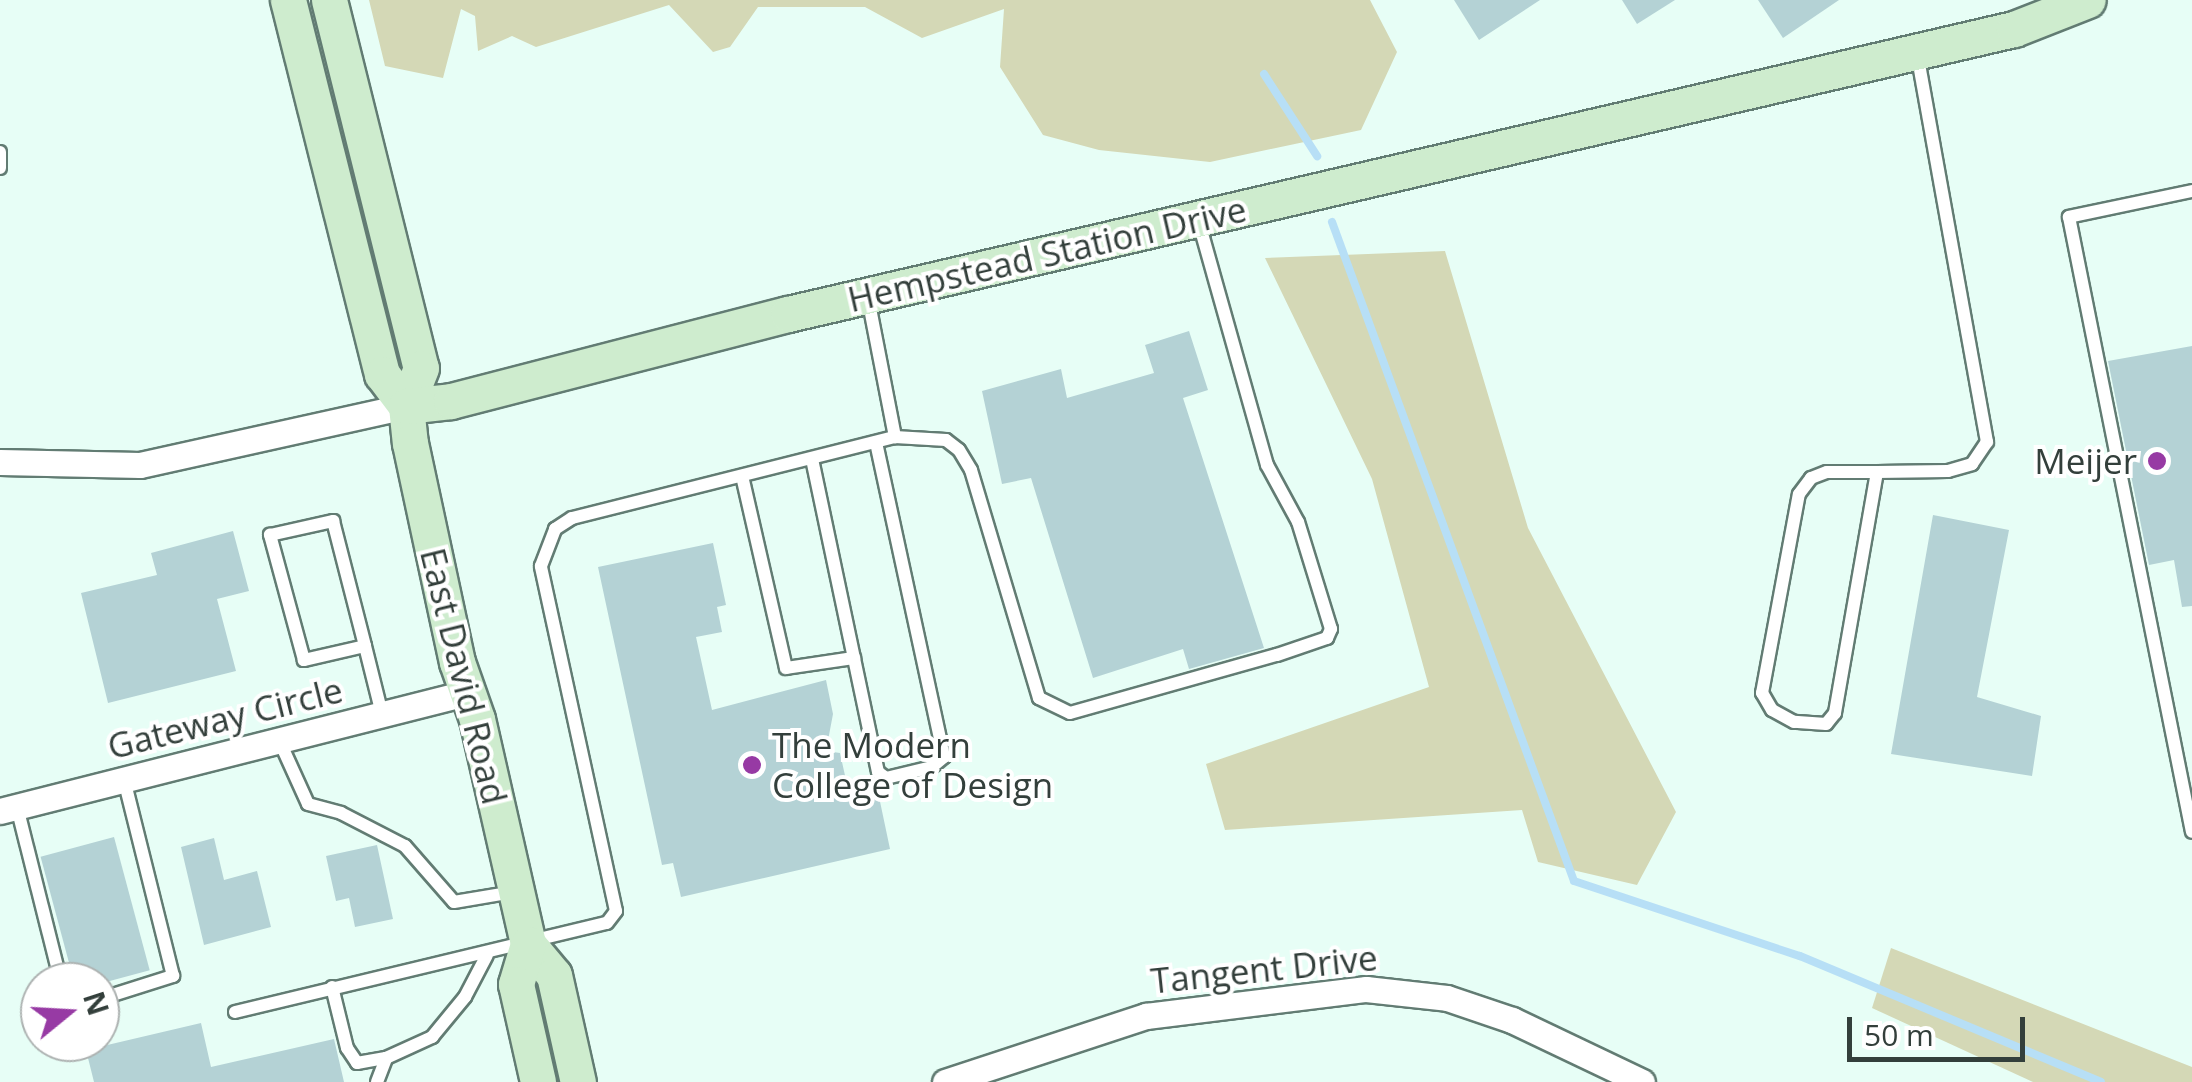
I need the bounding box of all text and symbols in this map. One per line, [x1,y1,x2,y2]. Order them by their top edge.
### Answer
street label: Hempstead Station Drive [844,188,1250,320]
place label: Meijer [2034,440,2137,482]
marker: Meijer [2146,450,2168,472]
street label: East David Road [412,544,516,808]
street label: Gateway Circle [103,669,347,767]
place label: The Modern College of Design [772,724,1053,806]
marker: The Modern College of Design [741,754,763,776]
street label: Tangent Drive [1149,936,1379,1002]
north arrow [20,962,120,1062]
text: N [75,987,118,1020]
scale bar [1852,997,2030,1059]
text: 50 m [1864,1014,1934,1055]

